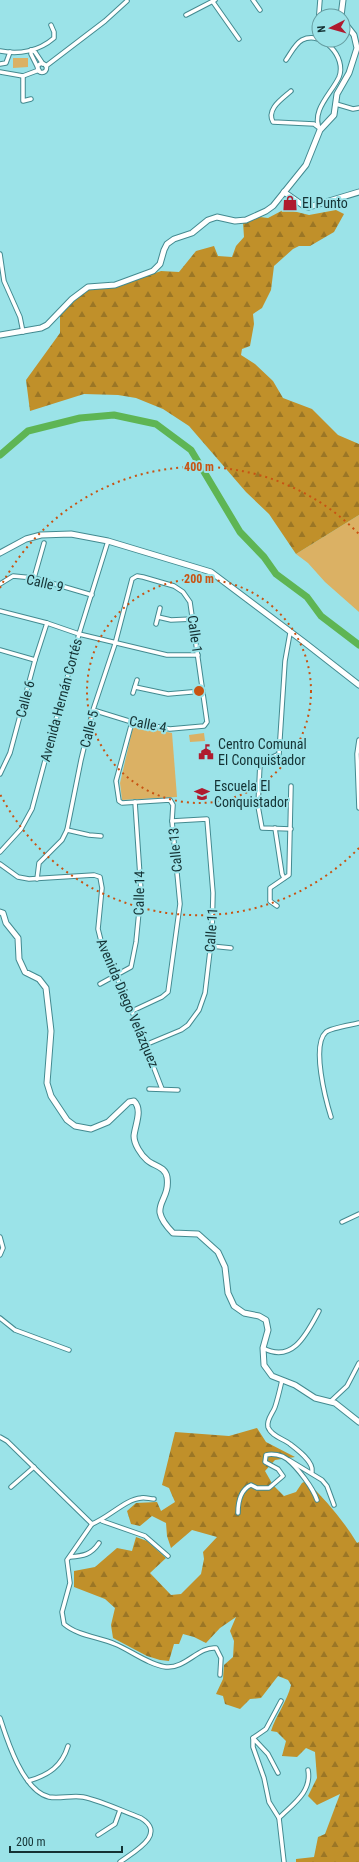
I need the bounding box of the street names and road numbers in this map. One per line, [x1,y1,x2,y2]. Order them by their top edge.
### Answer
street label: Calle 9 [25,571,65,595]
street label: Calle 1 [184,614,206,654]
street label: Avenida Hernán Cortés [37,637,85,763]
street label: Calle 6 [12,679,38,719]
street label: Calle 5 [77,709,101,749]
street label: Calle 4 [128,713,168,735]
street label: Calle 13 [165,827,185,873]
street label: Calle 14 [131,870,147,915]
street label: Calle 11 [201,907,221,953]
street label: Avenida Diego Velázquez [94,936,162,1070]

